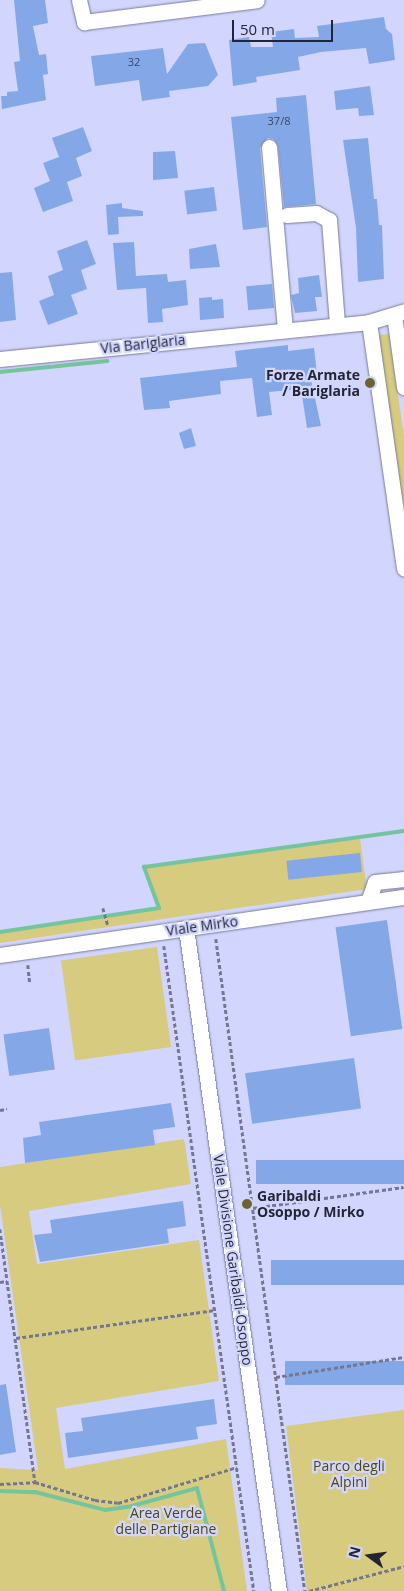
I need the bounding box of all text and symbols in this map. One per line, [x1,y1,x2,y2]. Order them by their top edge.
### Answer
scale bar [234,10,335,42]
text: 50 m [240,19,275,39]
house number: 32 [128,55,140,69]
house number: 37/8 [268,114,290,128]
street label: Via Bariglaria [100,331,186,357]
place label: Forze Armate / Bariglaria [266,367,360,400]
marker: Forze Armate / Bariglaria [364,377,376,389]
street label: Viale Mirko [165,913,239,939]
street label: Viale Divisione Garibaldi-Osoppo [210,1153,256,1367]
place label: Garibaldi Osoppo / Mirko [257,1188,364,1220]
marker: Garibaldi Osoppo / Mirko [241,1198,253,1210]
park label: Parco degli Alpini [313,1458,385,1490]
park label: Area Verde delle Partigiane [116,1505,216,1538]
north arrow [344,1531,394,1581]
text: N [343,1544,365,1560]

